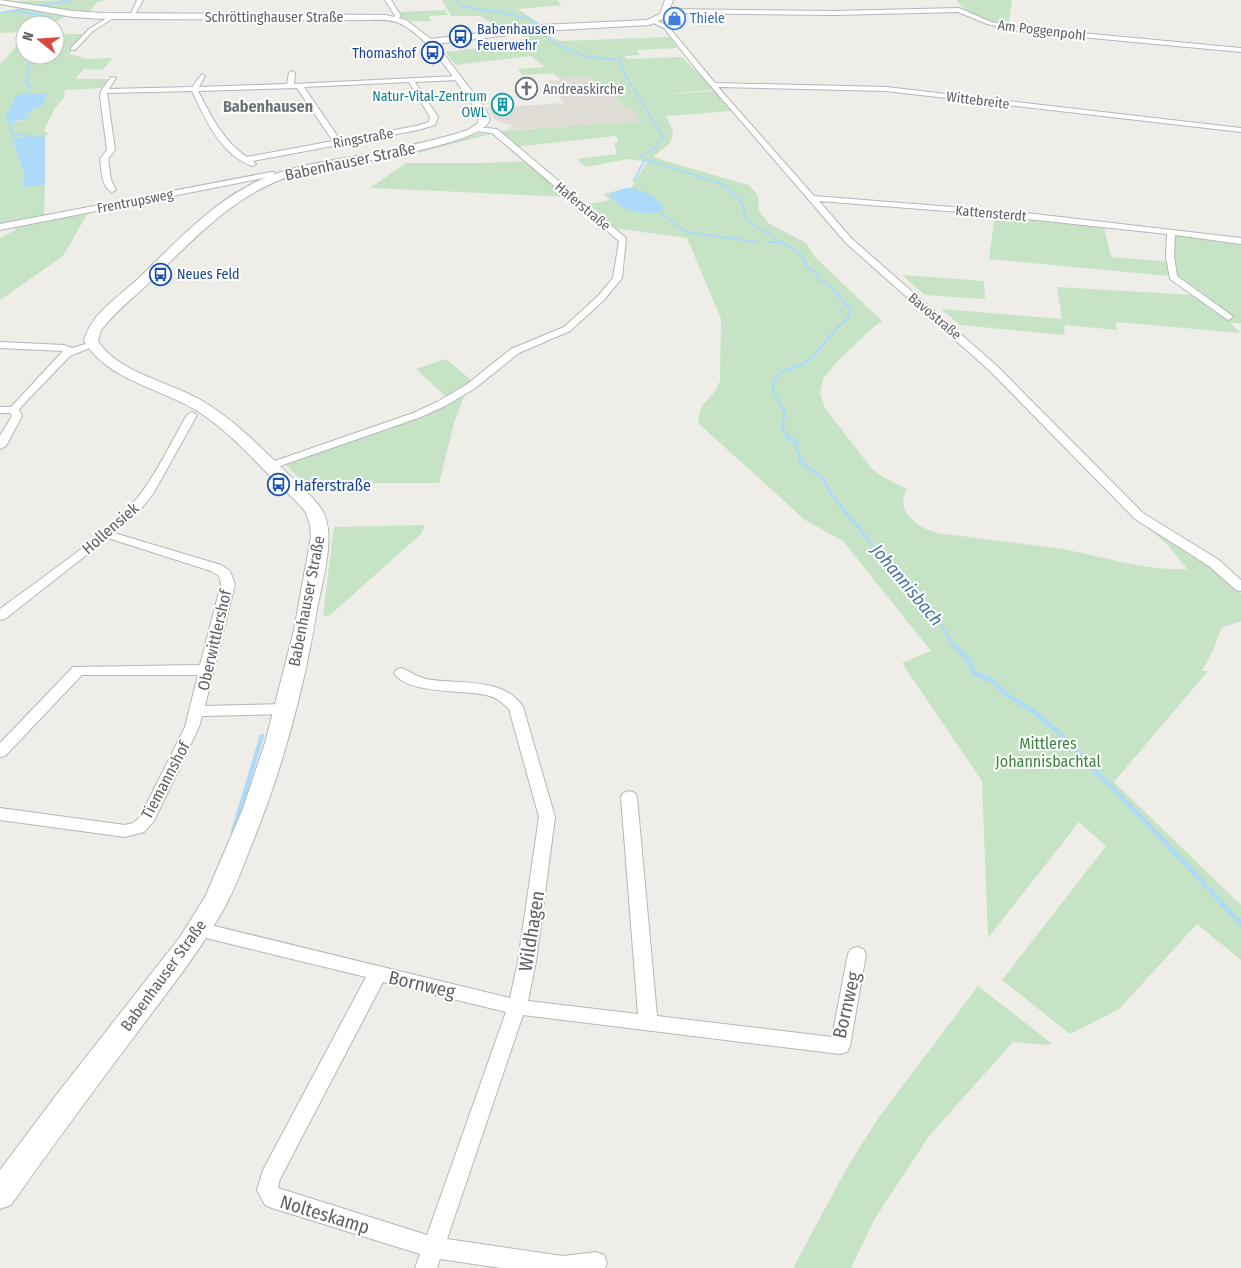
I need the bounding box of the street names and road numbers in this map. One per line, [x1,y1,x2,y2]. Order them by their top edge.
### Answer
street label: Schröttinghauser Straße [205,9,343,26]
street label: Am Poggenpohl [997,17,1087,44]
street label: Wittebreite [945,88,1011,113]
street label: Ringstraße [331,125,395,152]
street label: Babenhauser Straße [283,138,417,185]
street label: Haferstraße [551,178,614,235]
street label: Frentrupsweg [96,186,175,217]
street label: Kattensterdt [955,202,1028,225]
street label: Bavostraße [905,289,965,344]
street label: Hollensiek [78,498,143,558]
street label: Babenhauser Straße [285,534,328,668]
street label: Oberwittlershof [194,587,236,692]
street label: Tiemannshof [137,737,194,822]
street label: Wildhagen [514,889,549,973]
street label: Babenhauser Straße [117,916,210,1035]
street label: Bornweg [386,966,458,1003]
street label: Bornweg [828,969,865,1041]
street label: Nolteskamp [277,1190,372,1239]

